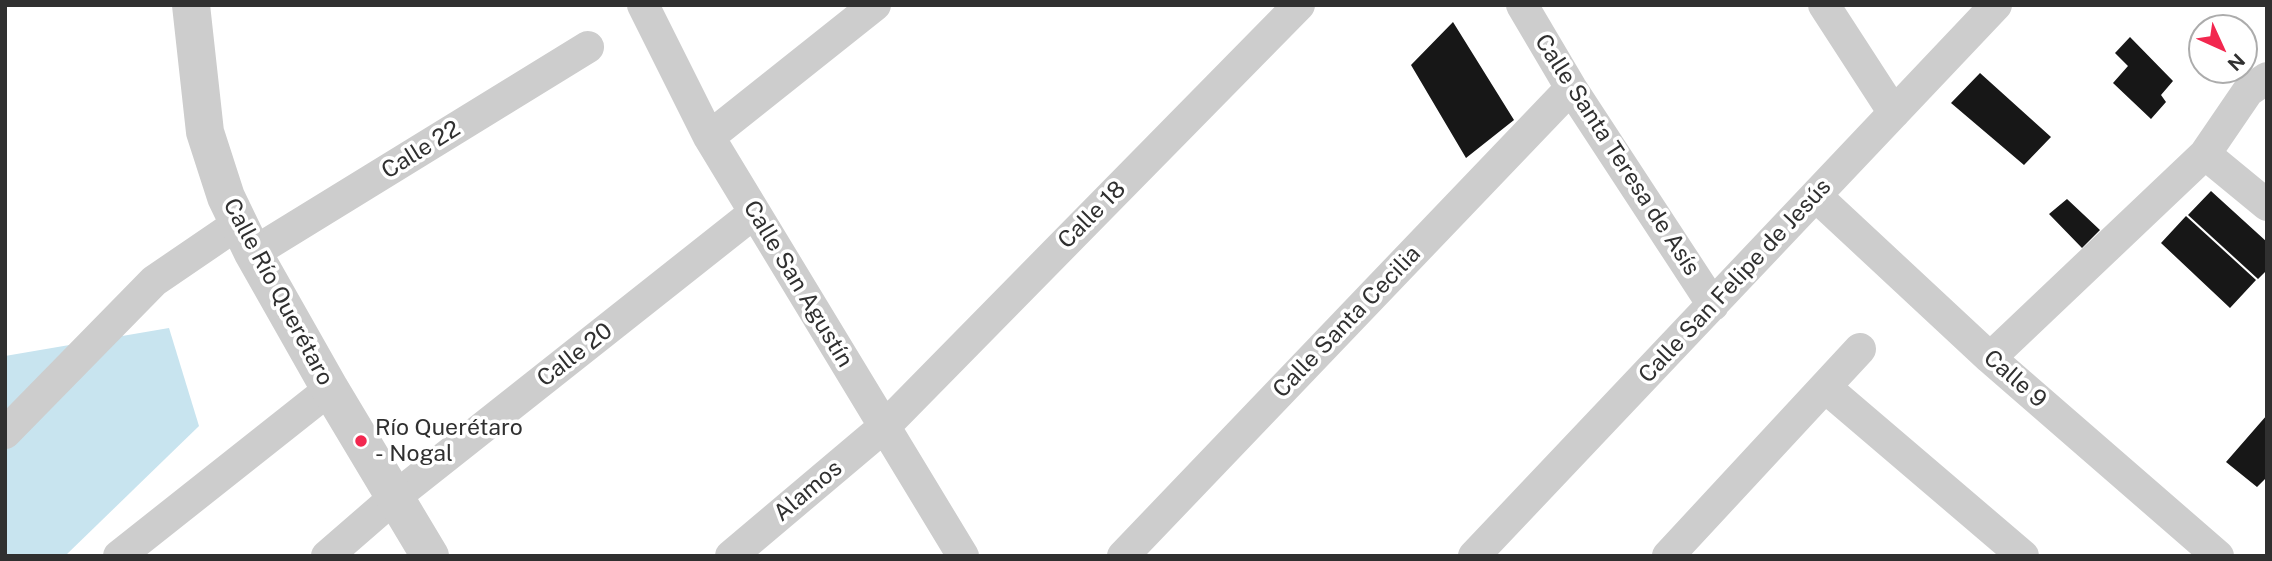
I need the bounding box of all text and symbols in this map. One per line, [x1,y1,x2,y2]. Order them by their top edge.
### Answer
north arrow [2188,14,2258,84]
street label: Calle Santa Teresa de Asís [1529,29,1705,281]
text: N [2223,49,2249,75]
street label: Calle 22 [377,115,465,185]
street label: Calle San Felipe de Jesús [1633,173,1837,389]
street label: Calle 18 [1052,175,1132,255]
street label: Calle Río Querétaro [217,194,339,390]
street label: Calle San Agustín [737,196,859,372]
street label: Calle Santa Cecilia [1267,240,1427,404]
street label: Calle 20 [532,317,618,393]
street label: Calle 9 [1978,344,2052,414]
place label: Río Querétaro - Nogal [375,414,523,468]
marker: Río Querétaro - Nogal [353,433,369,449]
street label: Alamos [768,455,848,527]

